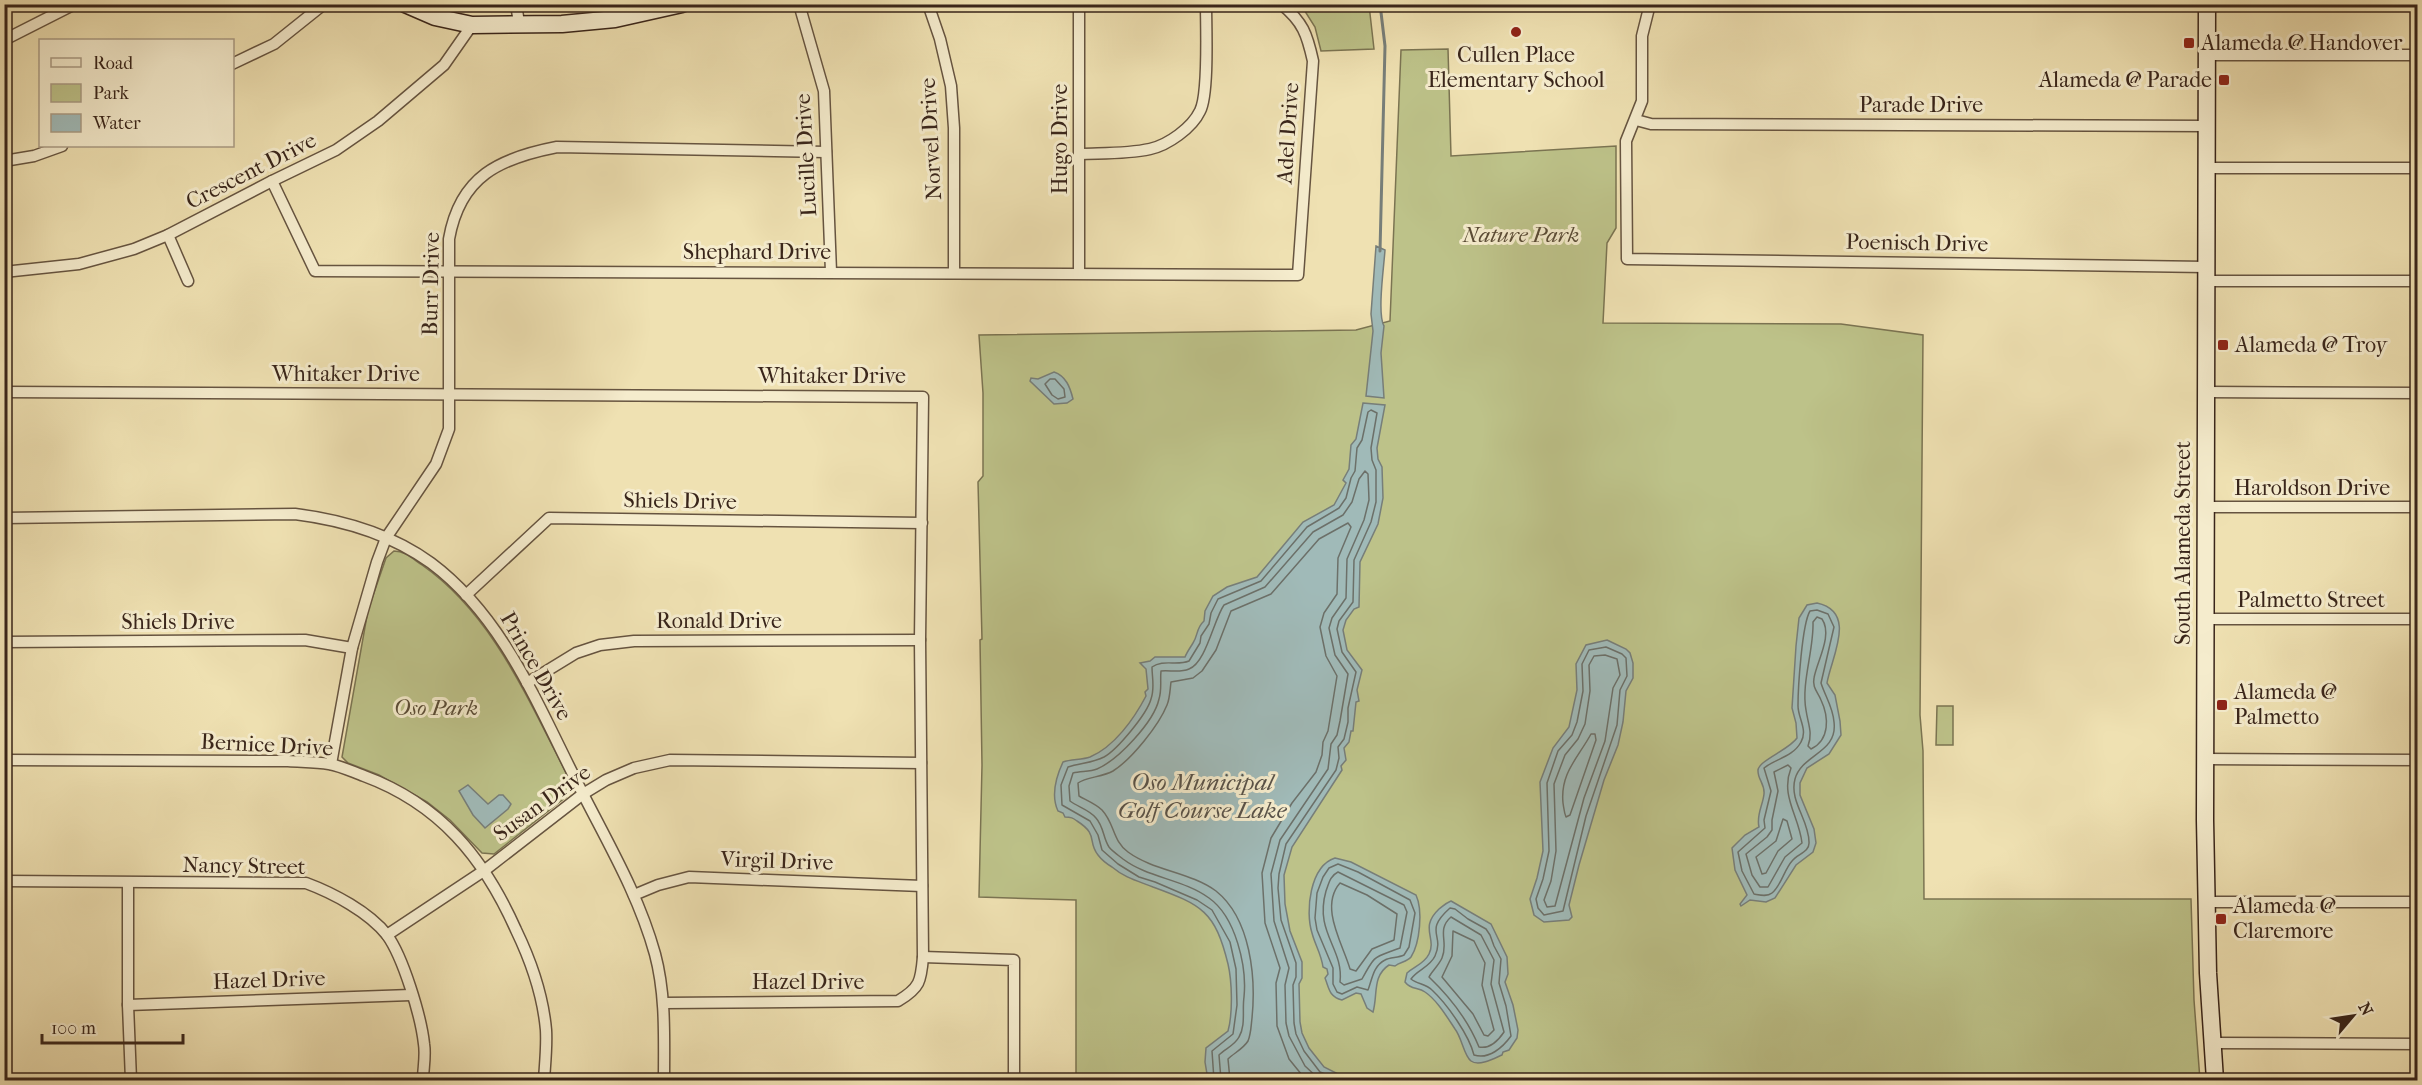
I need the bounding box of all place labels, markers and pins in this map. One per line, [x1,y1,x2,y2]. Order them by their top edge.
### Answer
marker: Cullen Place Elementary School [1509,25,1523,39]
place label: Alameda @ Handover [2200,30,2403,56]
marker: Alameda @ Handover [2182,36,2196,50]
place label: Cullen Place Elementary School [1427,42,1605,93]
place label: Alameda @ Parade [2038,67,2212,93]
marker: Alameda @ Parade [2217,73,2231,87]
place label: Alameda @ Troy [2234,332,2389,358]
marker: Alameda @ Troy [2216,338,2230,352]
place label: Alameda @ Palmetto [2233,679,2337,730]
marker: Alameda @ Palmetto [2215,698,2229,712]
place label: Alameda @ Claremore [2232,893,2336,944]
marker: Alameda @ Claremore [2214,912,2228,926]

